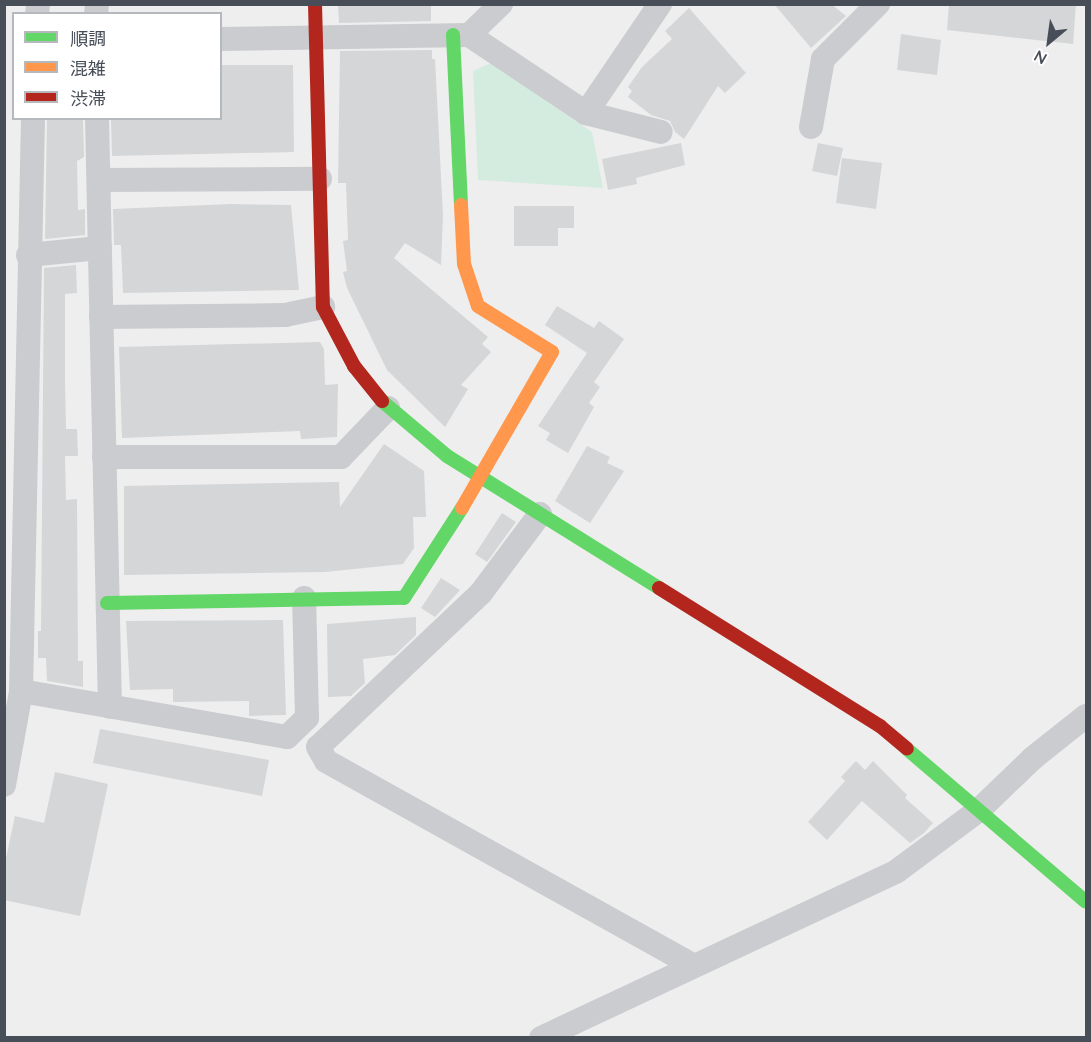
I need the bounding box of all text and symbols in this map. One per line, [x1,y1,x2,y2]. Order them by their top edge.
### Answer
legend [12,12,222,120]
north arrow [1019,12,1079,72]
text: 順調 [70,27,106,50]
text: N [1030,46,1050,69]
text: 混雑 [70,57,106,80]
text: 渋滞 [70,87,106,110]

